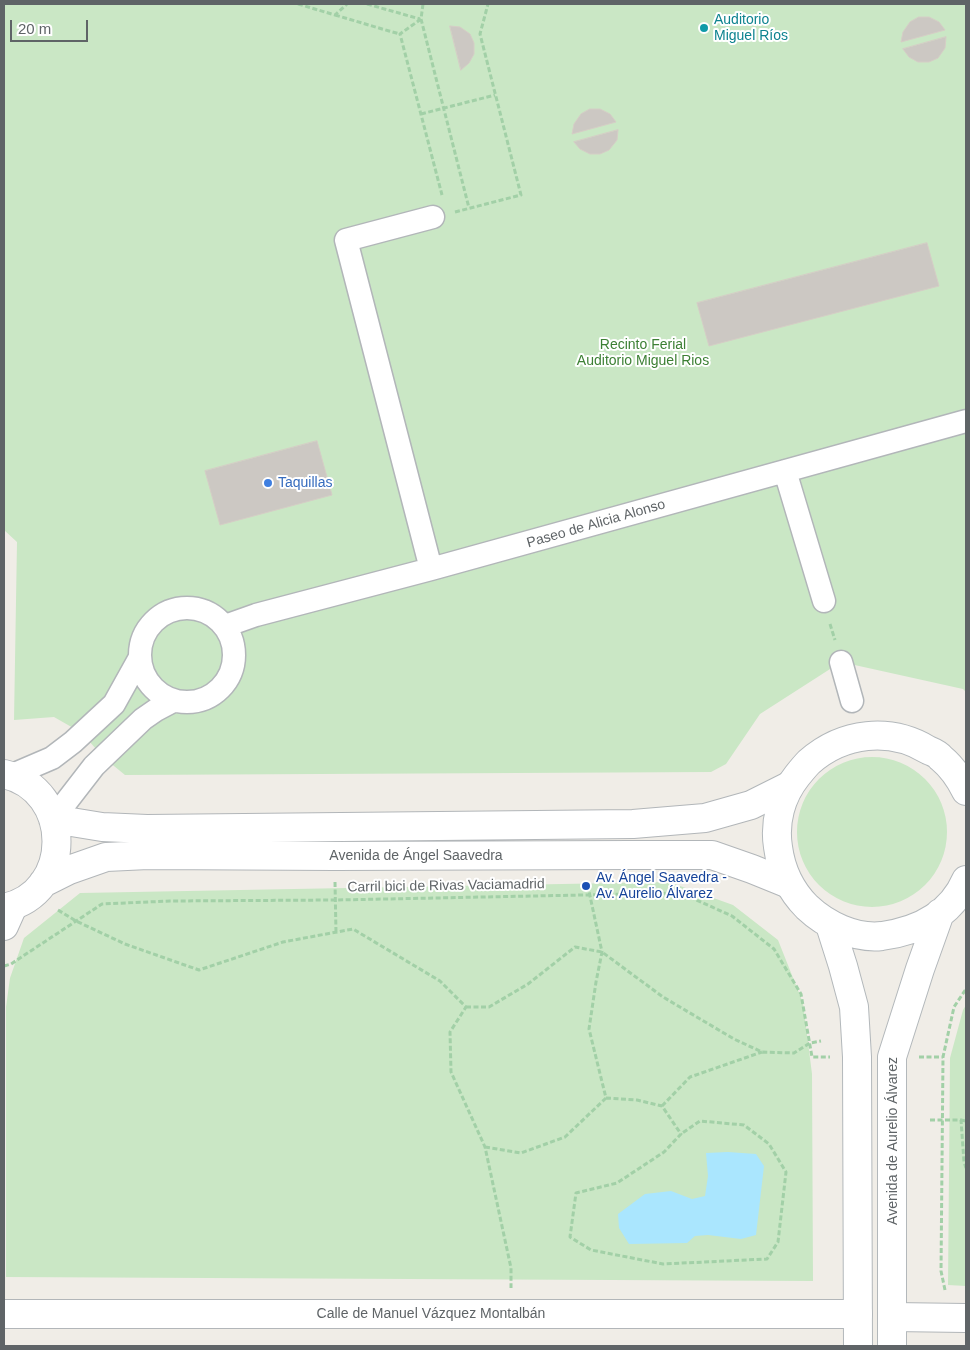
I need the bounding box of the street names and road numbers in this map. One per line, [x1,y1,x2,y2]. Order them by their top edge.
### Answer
street label: Paseo de Alicia Alonso [525,496,667,552]
street label: Avenida de Ángel Saavedra [329,848,503,864]
street label: Carril bici de Rivas Vaciamadrid [347,876,545,896]
street label: Avenida de Aurelio Álvarez [885,1057,901,1225]
street label: Calle de Manuel Vázquez Montalbán [317,1306,545,1322]

